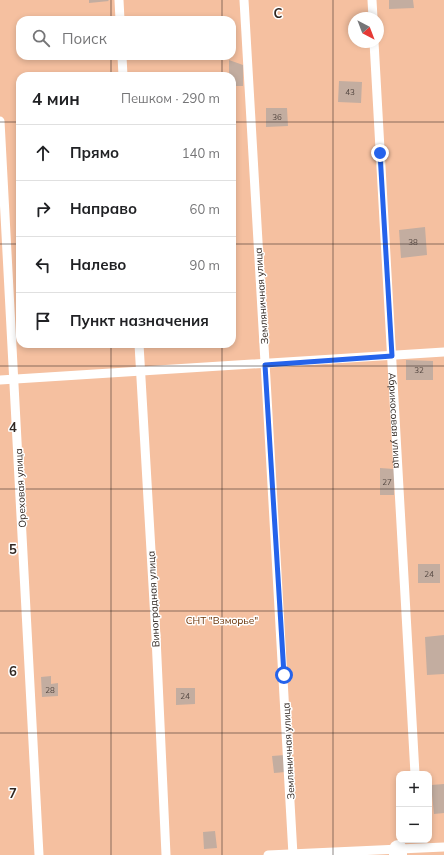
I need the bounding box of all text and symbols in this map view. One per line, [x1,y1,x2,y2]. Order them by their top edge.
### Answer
text: C [274,5,283,21]
north arrow [348,12,384,48]
search box [16,16,236,60]
icon: search [30,27,52,49]
text: Поиск [62,29,107,48]
house number: 43 [345,87,355,97]
text: 4 мин [32,88,80,109]
text: Пешком · 290 m [121,90,220,106]
house number: 36 [272,112,282,122]
icon: ahead [32,142,54,164]
text: Прямо [70,143,119,162]
route end [371,144,389,162]
text: 140 m [182,145,220,161]
icon: right [32,198,54,220]
text: Направо [70,199,137,218]
text: 60 m [190,201,220,217]
house number: 38 [408,237,418,247]
street label: Земляничная улица [252,247,271,345]
icon: left [32,254,54,276]
text: Налево [70,255,126,274]
text: 90 m [190,257,220,273]
icon: arrive [32,310,54,332]
text: Пункт назначения [70,311,209,330]
house number: 32 [414,365,424,375]
street label: Абрикосовая улица [386,372,404,469]
text: 4 [9,419,17,435]
street label: Ореховая улица [12,448,29,528]
house number: 27 [382,477,392,487]
text: 5 [9,541,17,557]
street label: Виноградная улица [144,550,163,648]
house number: 24 [424,569,434,579]
park label: СНТ "Взморье" [186,614,258,627]
text: 6 [9,663,17,679]
route start [275,666,293,684]
house number: 28 [45,685,55,695]
house number: 24 [180,691,190,701]
street label: Земляничная улица [279,702,298,800]
map controls [396,771,432,843]
button: + [396,771,432,807]
text: 7 [9,785,17,801]
button: − [396,807,432,843]

